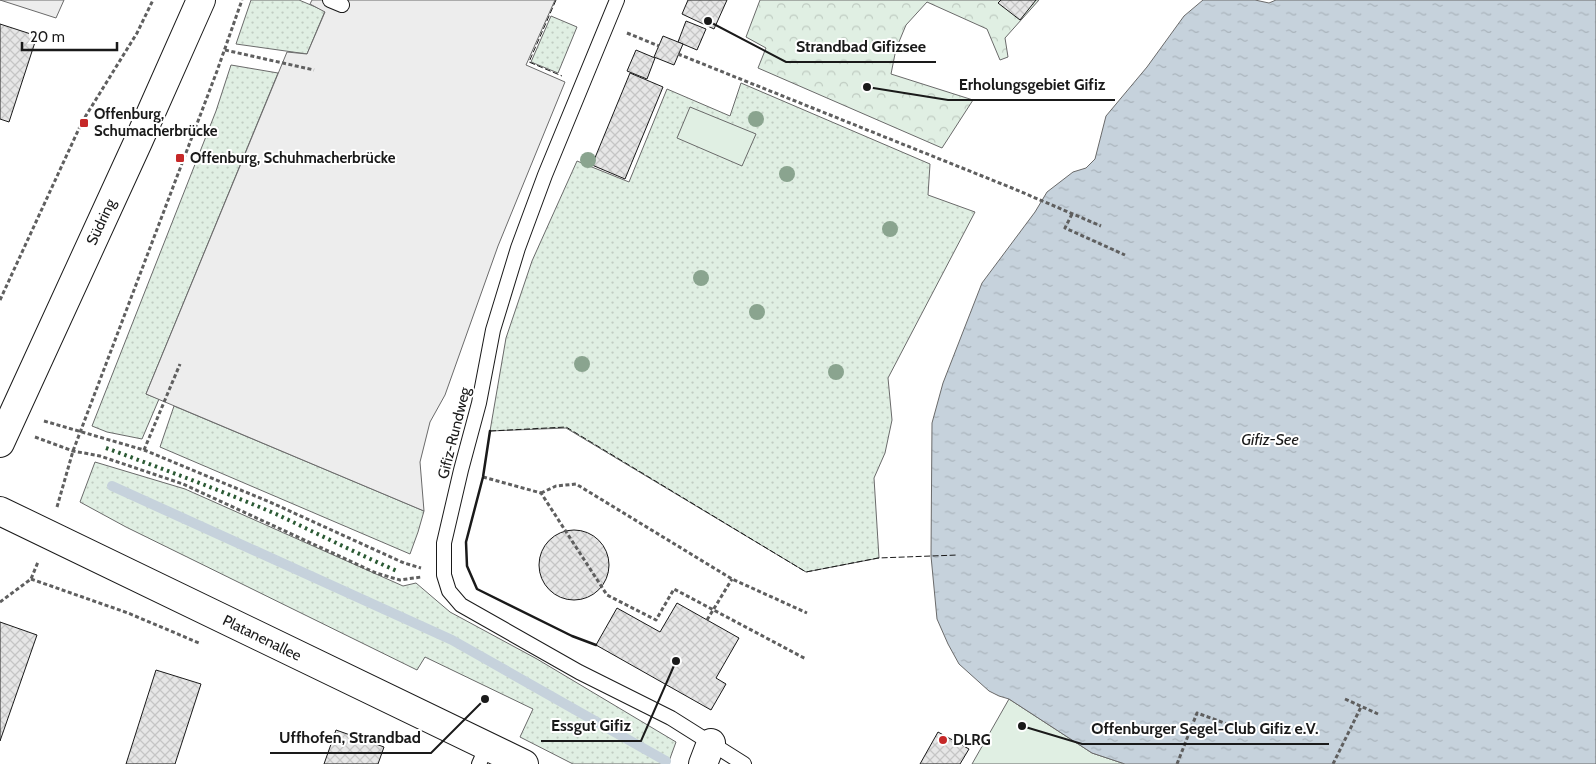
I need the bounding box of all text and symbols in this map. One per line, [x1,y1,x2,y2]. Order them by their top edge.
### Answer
scale bar [22,20,118,52]
text: 20 m [30,28,65,46]
callout: Strandbad Gifizsee [786,31,936,62]
text: Strandbad Gifizsee [796,37,926,56]
callout: Erholungsgebiet Gifiz [948,69,1115,100]
text: Erholungsgebiet Gifiz [959,75,1106,94]
place label: Offenburg, Schumacherbrücke [94,105,218,140]
marker: Offenburg, Schumacherbrücke [78,117,90,129]
place label: Offenburg, Schuhmacherbrücke [190,149,396,167]
marker: Offenburg, Schuhmacherbrücke [174,152,186,164]
street label: Südring [83,196,120,248]
street label: Gifiz-Rundweg [434,385,474,481]
water label: Gifiz-See [1241,430,1299,449]
street label: Platanenallee [220,611,305,665]
callout: Essgut Gifiz [541,710,641,741]
callout: Offenburger Segel-Club Gifiz e.V. [1082,713,1329,744]
text: Essgut Gifiz [551,716,631,735]
text: Offenburger Segel-Club Gifiz e.V. [1091,719,1319,738]
callout: Uffhofen, Strandbad [270,722,431,753]
text: Uffhofen, Strandbad [279,728,421,747]
place label: DLRG [953,731,991,749]
marker: DLRG [937,734,949,746]

